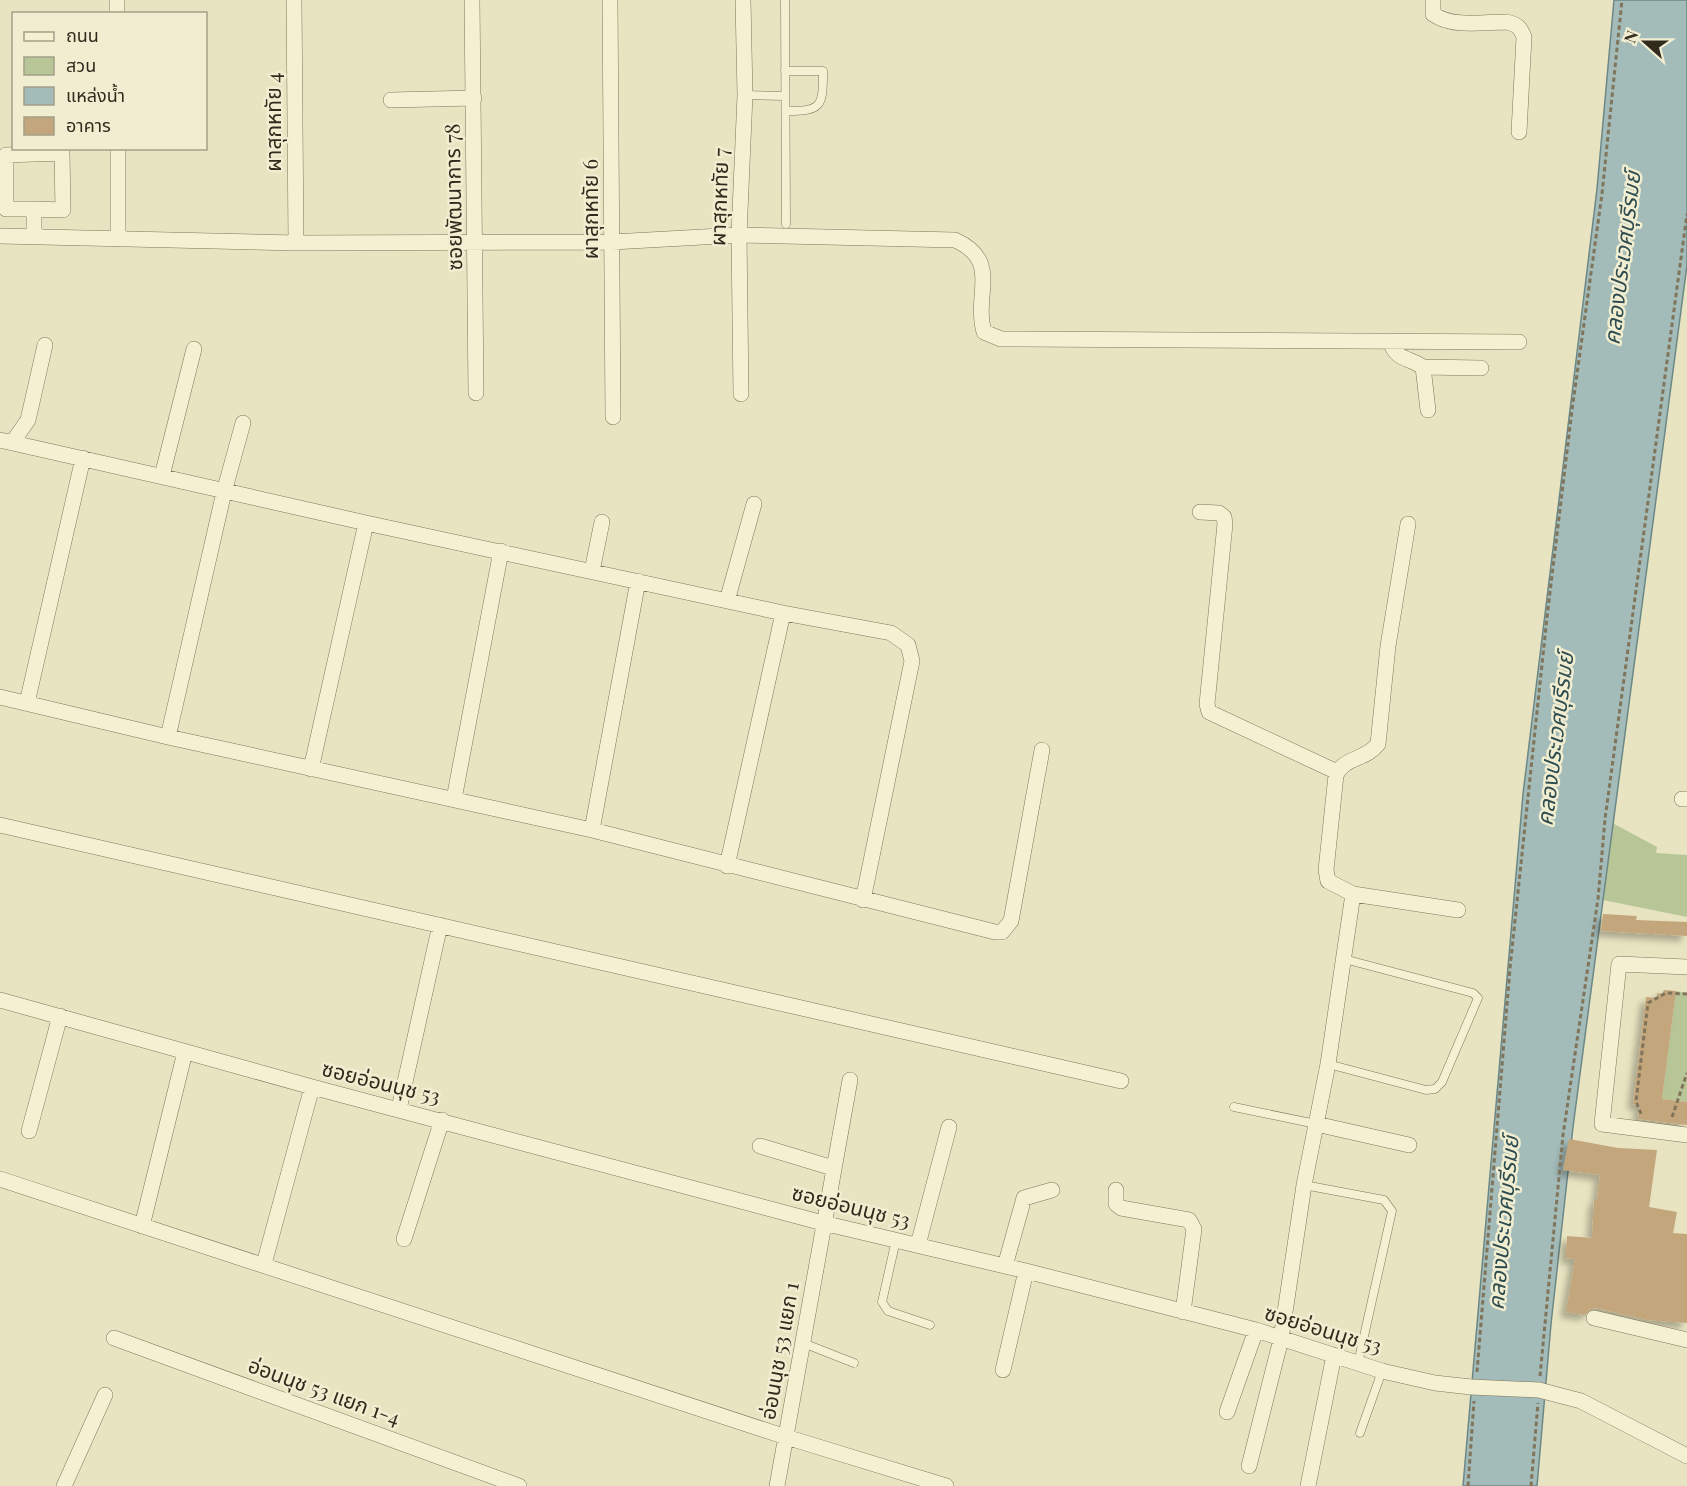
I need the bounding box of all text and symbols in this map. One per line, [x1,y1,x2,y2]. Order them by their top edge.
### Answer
legend [12,12,207,150]
north arrow [1615,12,1675,72]
text: ถนน [66,23,99,47]
text: N [1619,27,1643,46]
text: สวน [66,53,96,77]
street label: ผาสุกหทัย 4 [258,72,287,172]
text: แหล่งน้ำ [66,83,125,107]
text: อาคาร [66,113,111,137]
street label: ซอยพัฒนาการ 78 [437,123,467,271]
street label: ผาสุกหทัย 7 [702,147,735,246]
street label: ผาสุกหทัย 6 [575,159,604,259]
water label: คลองประเวศบุรีรมย์ [1596,165,1647,346]
water label: คลองประเวศบุรีรมย์ [1529,646,1580,827]
street label: ซอยอ่อนนุช 53 [319,1053,444,1110]
water label: คลองประเวศบุรีรมย์ [1479,1131,1525,1311]
street label: ซอยอ่อนนุช 53 [789,1177,914,1234]
street label: อ่อนนุช 53 แยก 1 [752,1279,805,1422]
street label: ซอยอ่อนนุช 53 [1261,1297,1386,1360]
street label: อ่อนนุช 53 แยก 1-4 [244,1350,405,1432]

